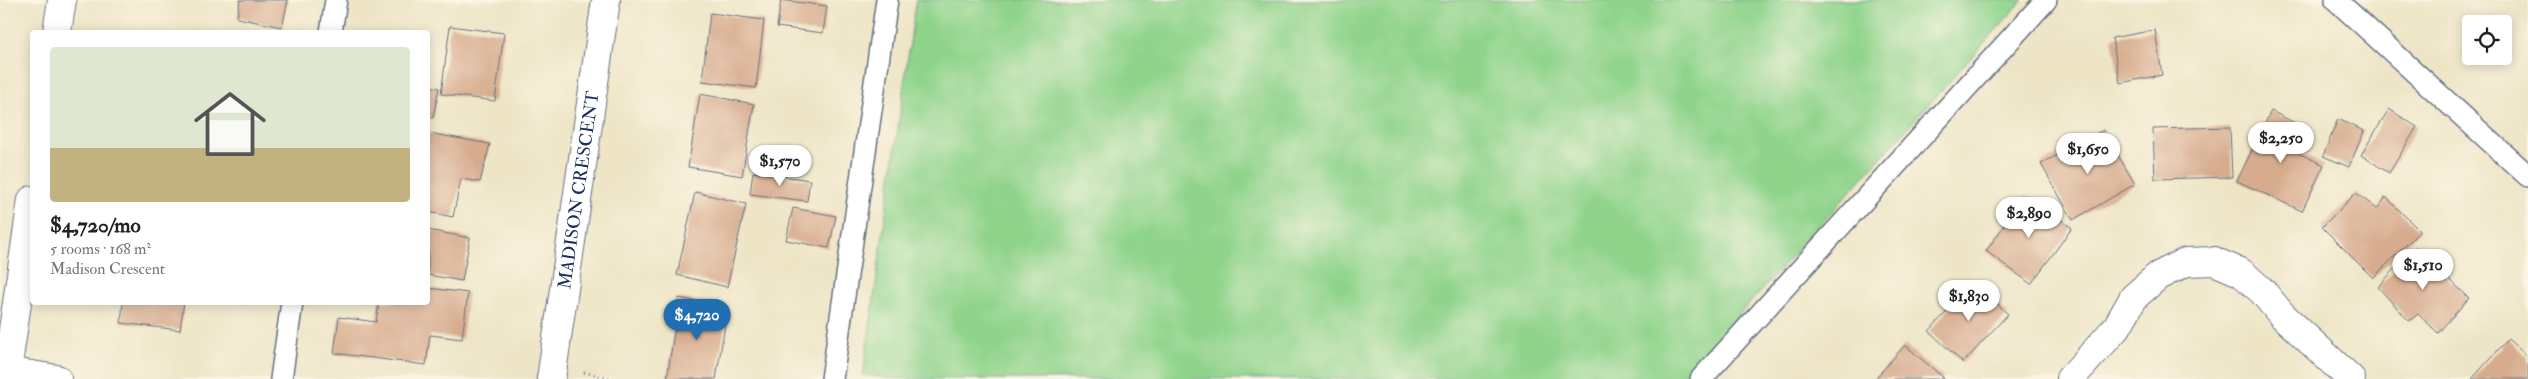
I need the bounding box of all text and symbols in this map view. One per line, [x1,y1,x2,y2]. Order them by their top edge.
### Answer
map controls [2462,15,2512,65]
button: locate [2462,15,2512,65]
icon: home [185,79,275,169]
street label: MADISON CRESCENT [553,89,605,291]
pin: $2,250 [2240,121,2322,164]
text: $2,250 [2259,128,2303,148]
pin: $1,650 [2047,132,2129,175]
text: $1,650 [2067,139,2109,159]
pin: $1,570 [739,144,821,187]
text: $1,570 [760,151,800,171]
pin: $2,890 [1988,196,2070,239]
text: $2,890 [2007,203,2051,223]
text: $4,720/mo [50,212,141,239]
text: 5 rooms · 168 m² [50,239,151,259]
pin: $1,510 [2382,248,2464,291]
text: $1,510 [2403,255,2443,275]
text: Madison Crescent [50,259,165,279]
pin: $1,830 [1928,280,2010,322]
text: $1,830 [1949,286,1989,306]
pin: $4,720 [656,298,738,341]
text: $4,720 [675,305,719,325]

